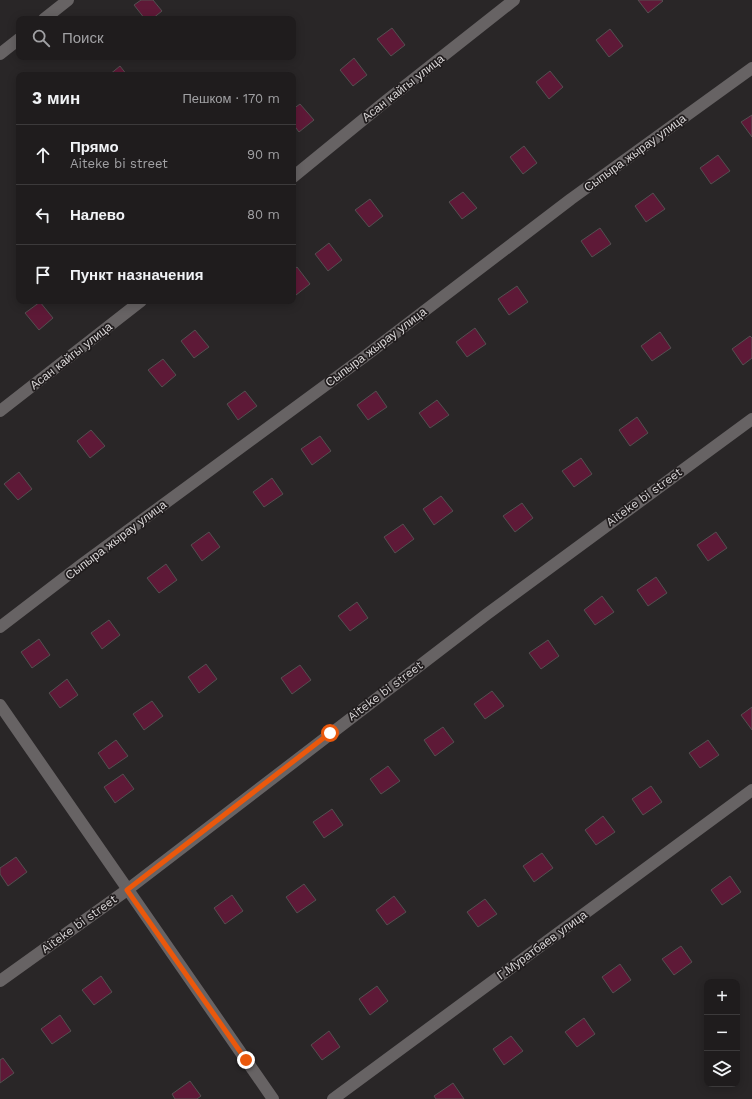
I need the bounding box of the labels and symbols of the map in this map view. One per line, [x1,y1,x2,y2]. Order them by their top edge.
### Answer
street label: Асан кайгы улица [359,51,447,124]
street label: Сыпыра жырау улица [581,111,689,195]
street label: Сыпыра жырау улица [323,304,430,390]
street label: Асан кайгы улица [27,319,115,392]
street label: Aiteke bi street [603,465,685,529]
street label: Сыпыра жырау улица [63,497,170,583]
street label: Aiteke bi street [345,658,425,724]
route start [321,724,339,742]
street label: Aiteke bi street [38,892,120,956]
street label: Г.Муратбаев улица [494,908,590,982]
route end [237,1051,255,1069]

